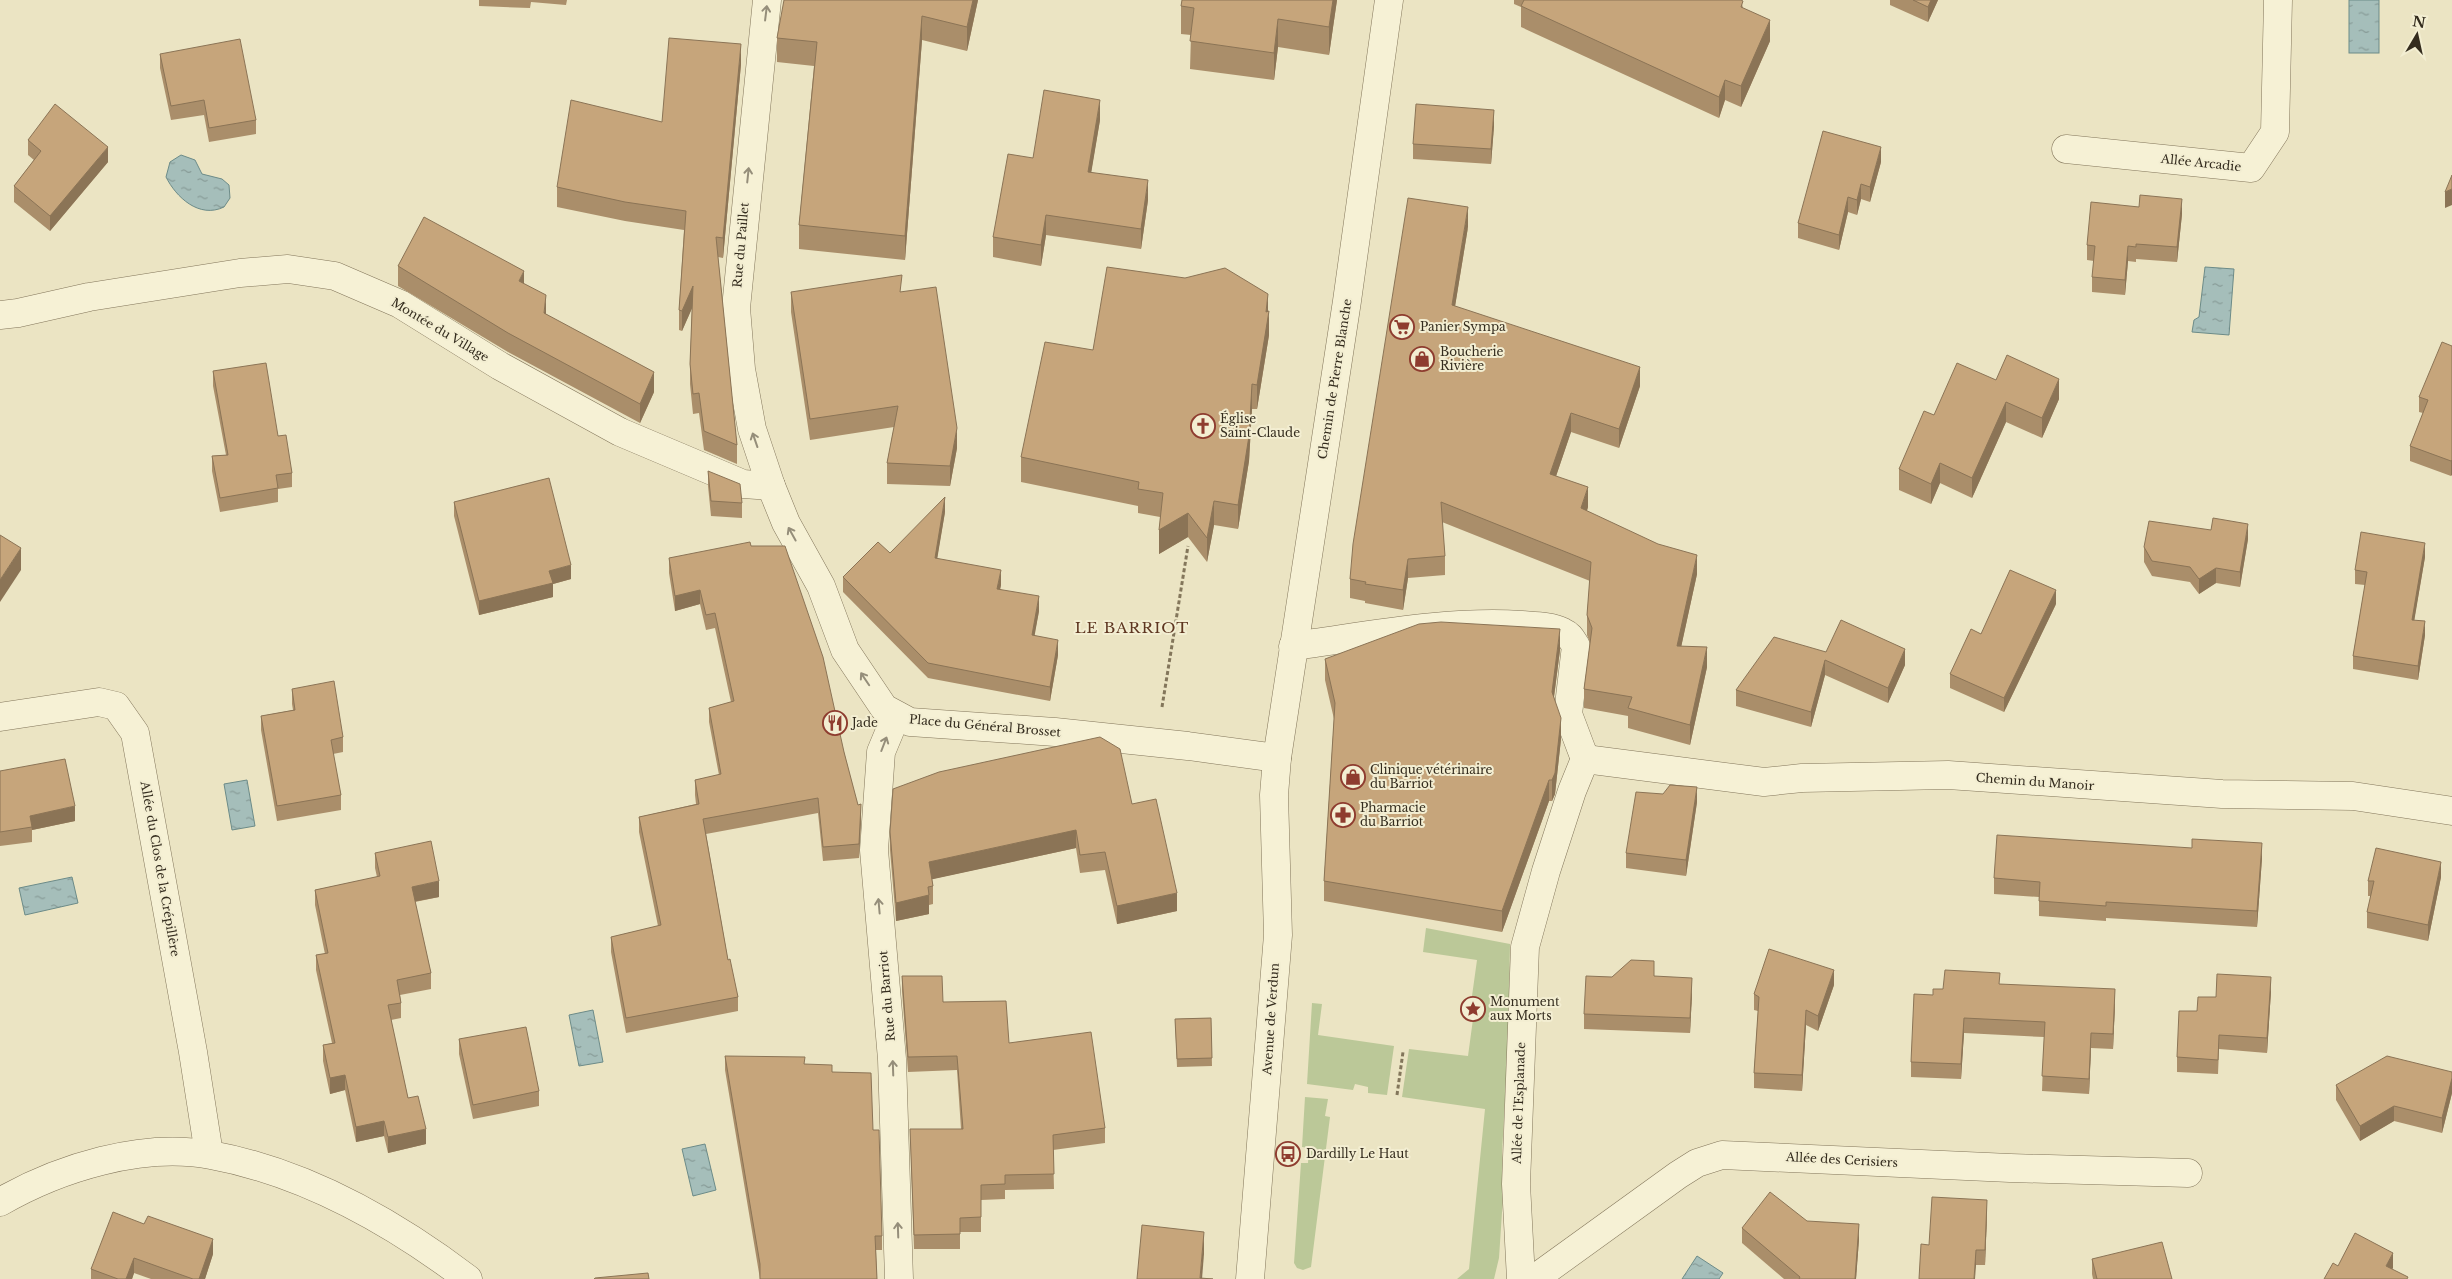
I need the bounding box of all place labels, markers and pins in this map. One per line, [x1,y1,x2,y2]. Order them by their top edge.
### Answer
supermarket icon: Panier Sympa [1389,314,1415,340]
place label: Panier Sympa [1420,319,1506,334]
place label: Boucherie Rivière [1440,344,1503,373]
shop icon: Boucherie Rivière [1409,346,1435,372]
place label: Église Saint-Claude [1220,410,1300,440]
church icon: Église Saint-Claude [1190,413,1216,439]
restaurant icon: Jade [822,710,848,736]
place label: Jade [850,715,878,730]
place label: Clinique vétérinaire du Barriot [1370,762,1493,791]
shop icon: Clinique vétérinaire du Barriot [1340,764,1366,790]
place label: Pharmacie du Barriot [1360,800,1426,829]
pharmacy icon: Pharmacie du Barriot [1330,802,1356,828]
place label: Monument aux Morts [1490,994,1560,1023]
place icon: Monument aux Morts [1460,996,1486,1022]
bus stop icon: Dardilly Le Haut [1275,1141,1301,1167]
place label: Dardilly Le Haut [1306,1146,1409,1161]

